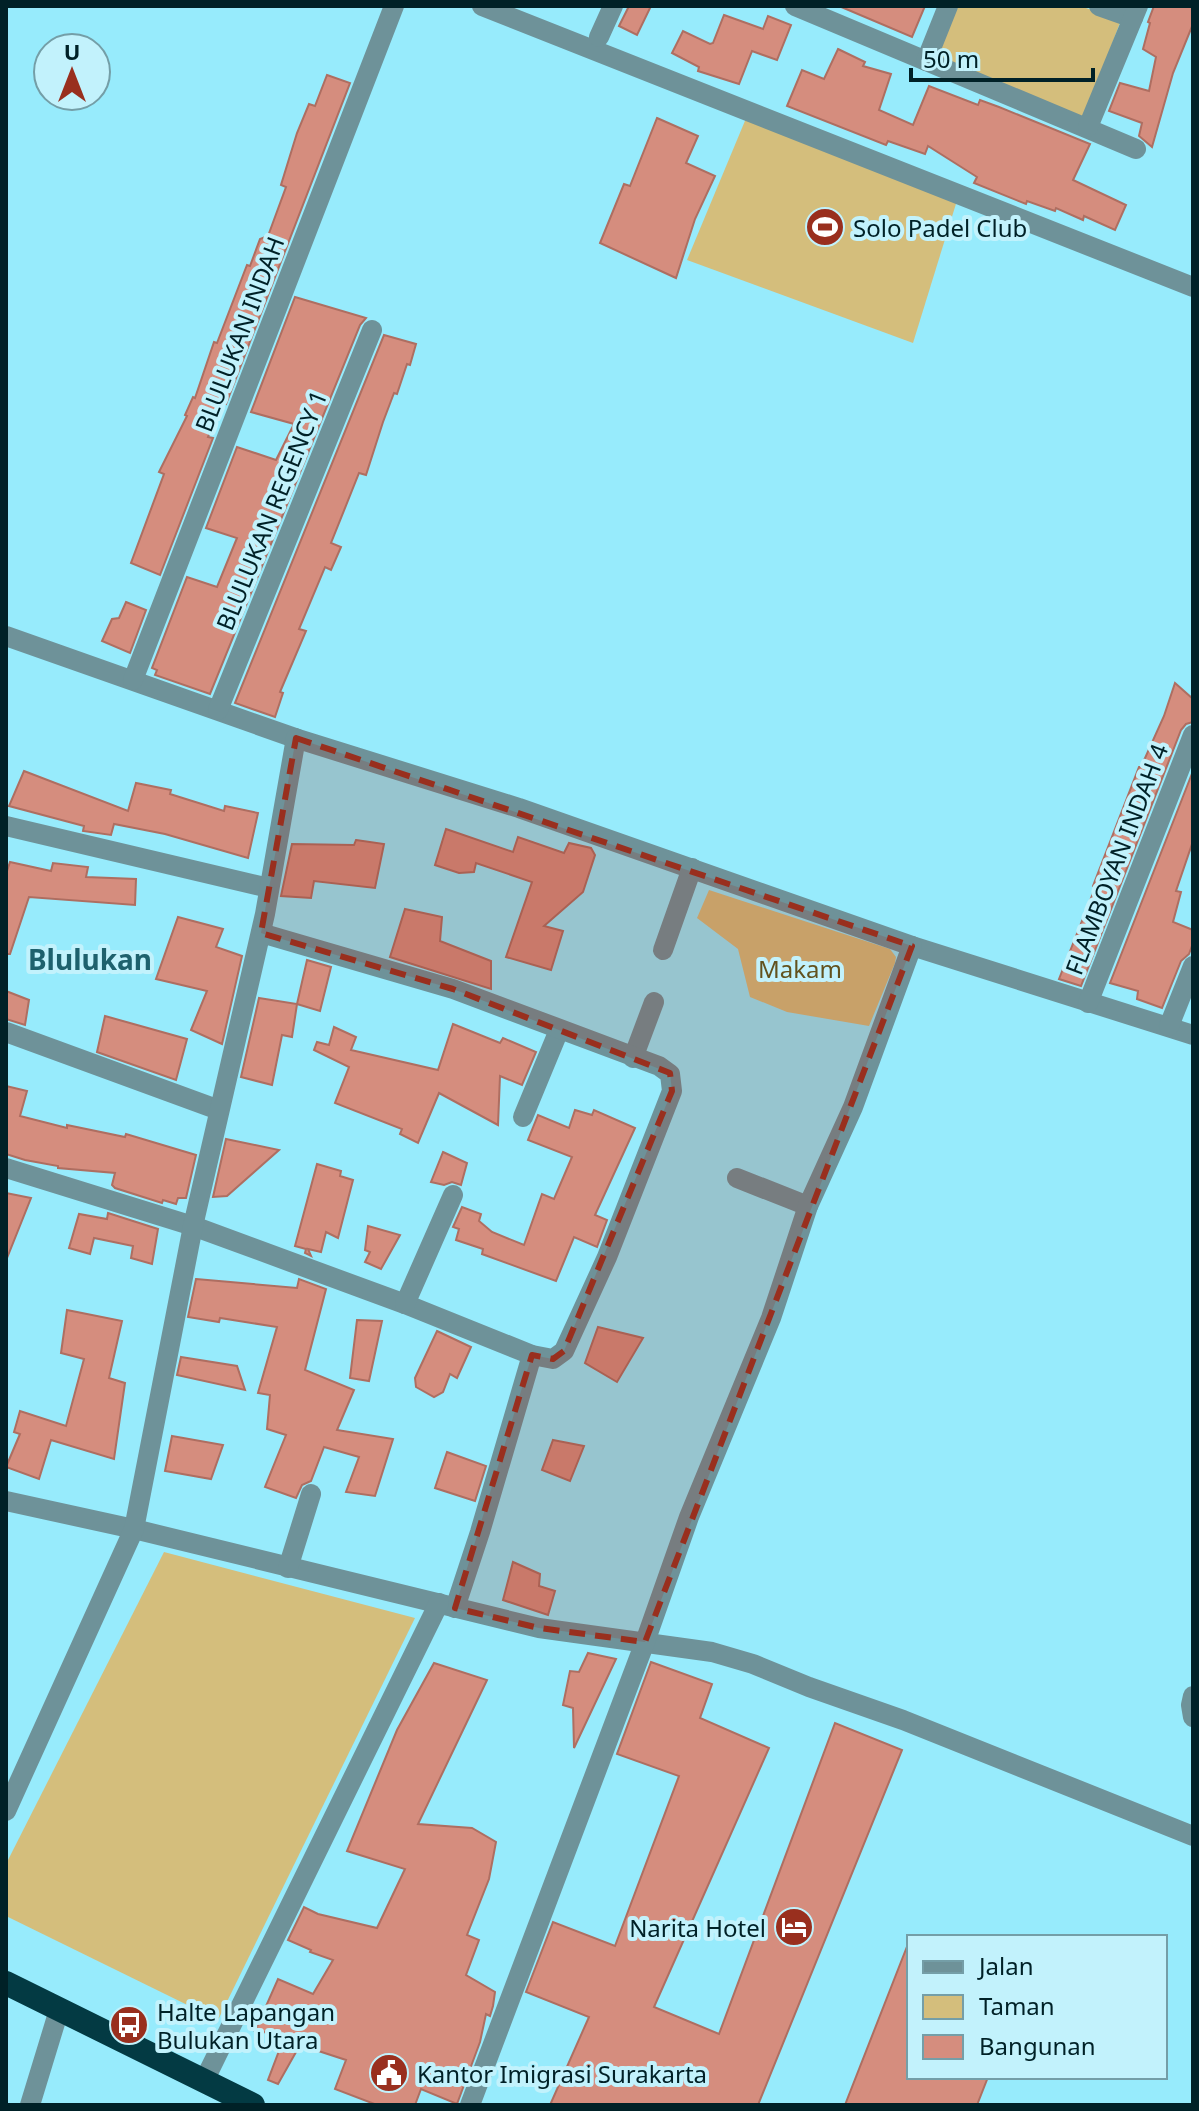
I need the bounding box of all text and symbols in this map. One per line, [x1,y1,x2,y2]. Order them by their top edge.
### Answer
north arrow [32,32,112,112]
scale bar [911,32,1093,82]
text: U [64,36,80,66]
text: 50 m [923,42,979,75]
sports icon: Solo Padel Club [804,206,846,248]
place label: Solo Padel Club [853,211,1027,244]
street label: BLULUKAN INDAH [187,232,291,436]
street label: BLULUKAN REGENCY 1 [208,385,334,635]
street label: FLAMBOYAN INDAH 4 [1057,739,1175,979]
district label: Blulukan [28,940,152,978]
park label: Makam [758,952,842,985]
hotel icon: Narita Hotel [773,1906,815,1948]
place label: Narita Hotel [629,1911,766,1944]
legend [907,1935,1167,2079]
text: Jalan [977,1949,1034,1982]
text: Taman [979,1989,1055,2022]
place label: Halte Lapangan Bulukan Utara [157,1995,335,2056]
bus stop icon: Halte Lapangan Bulukan Utara [108,2004,150,2046]
text: Bangunan [979,2029,1096,2062]
public building icon: Kantor Imigrasi Surakarta [368,2052,410,2094]
place label: Kantor Imigrasi Surakarta [417,2057,707,2090]

